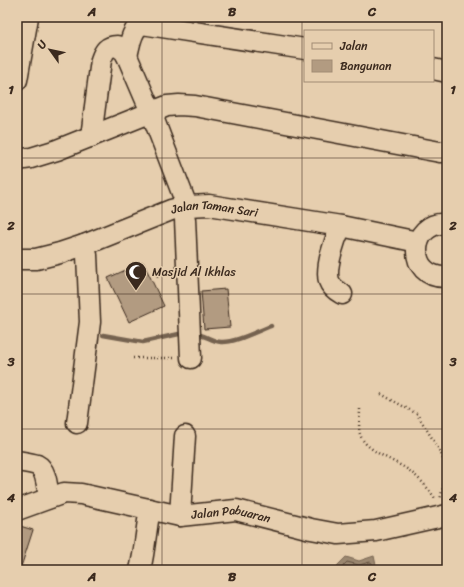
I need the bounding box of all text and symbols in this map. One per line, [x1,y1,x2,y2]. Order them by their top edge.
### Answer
text: A [87,0,96,23]
text: B [228,0,237,23]
text: C [367,0,377,23]
north arrow [30,30,70,70]
legend [304,30,434,82]
text: Jalan [339,35,368,57]
text: U [32,36,52,53]
text: Bangunan [340,55,392,77]
text: 1 [8,78,14,101]
text: 1 [450,78,456,101]
street label: Jalan Taman Sari [168,194,260,224]
text: 2 [6,214,15,237]
text: 2 [448,214,457,237]
mosque icon: Masjid Al Ikhlas [123,259,149,292]
place label: Masjid Al Ikhlas [152,261,236,283]
text: 3 [6,350,15,373]
text: 3 [448,350,457,373]
text: 4 [6,486,16,509]
text: 4 [448,486,458,509]
street label: Jalan Pabuaran [189,499,273,529]
text: A [87,565,96,587]
text: B [228,565,237,587]
text: C [367,565,377,587]

